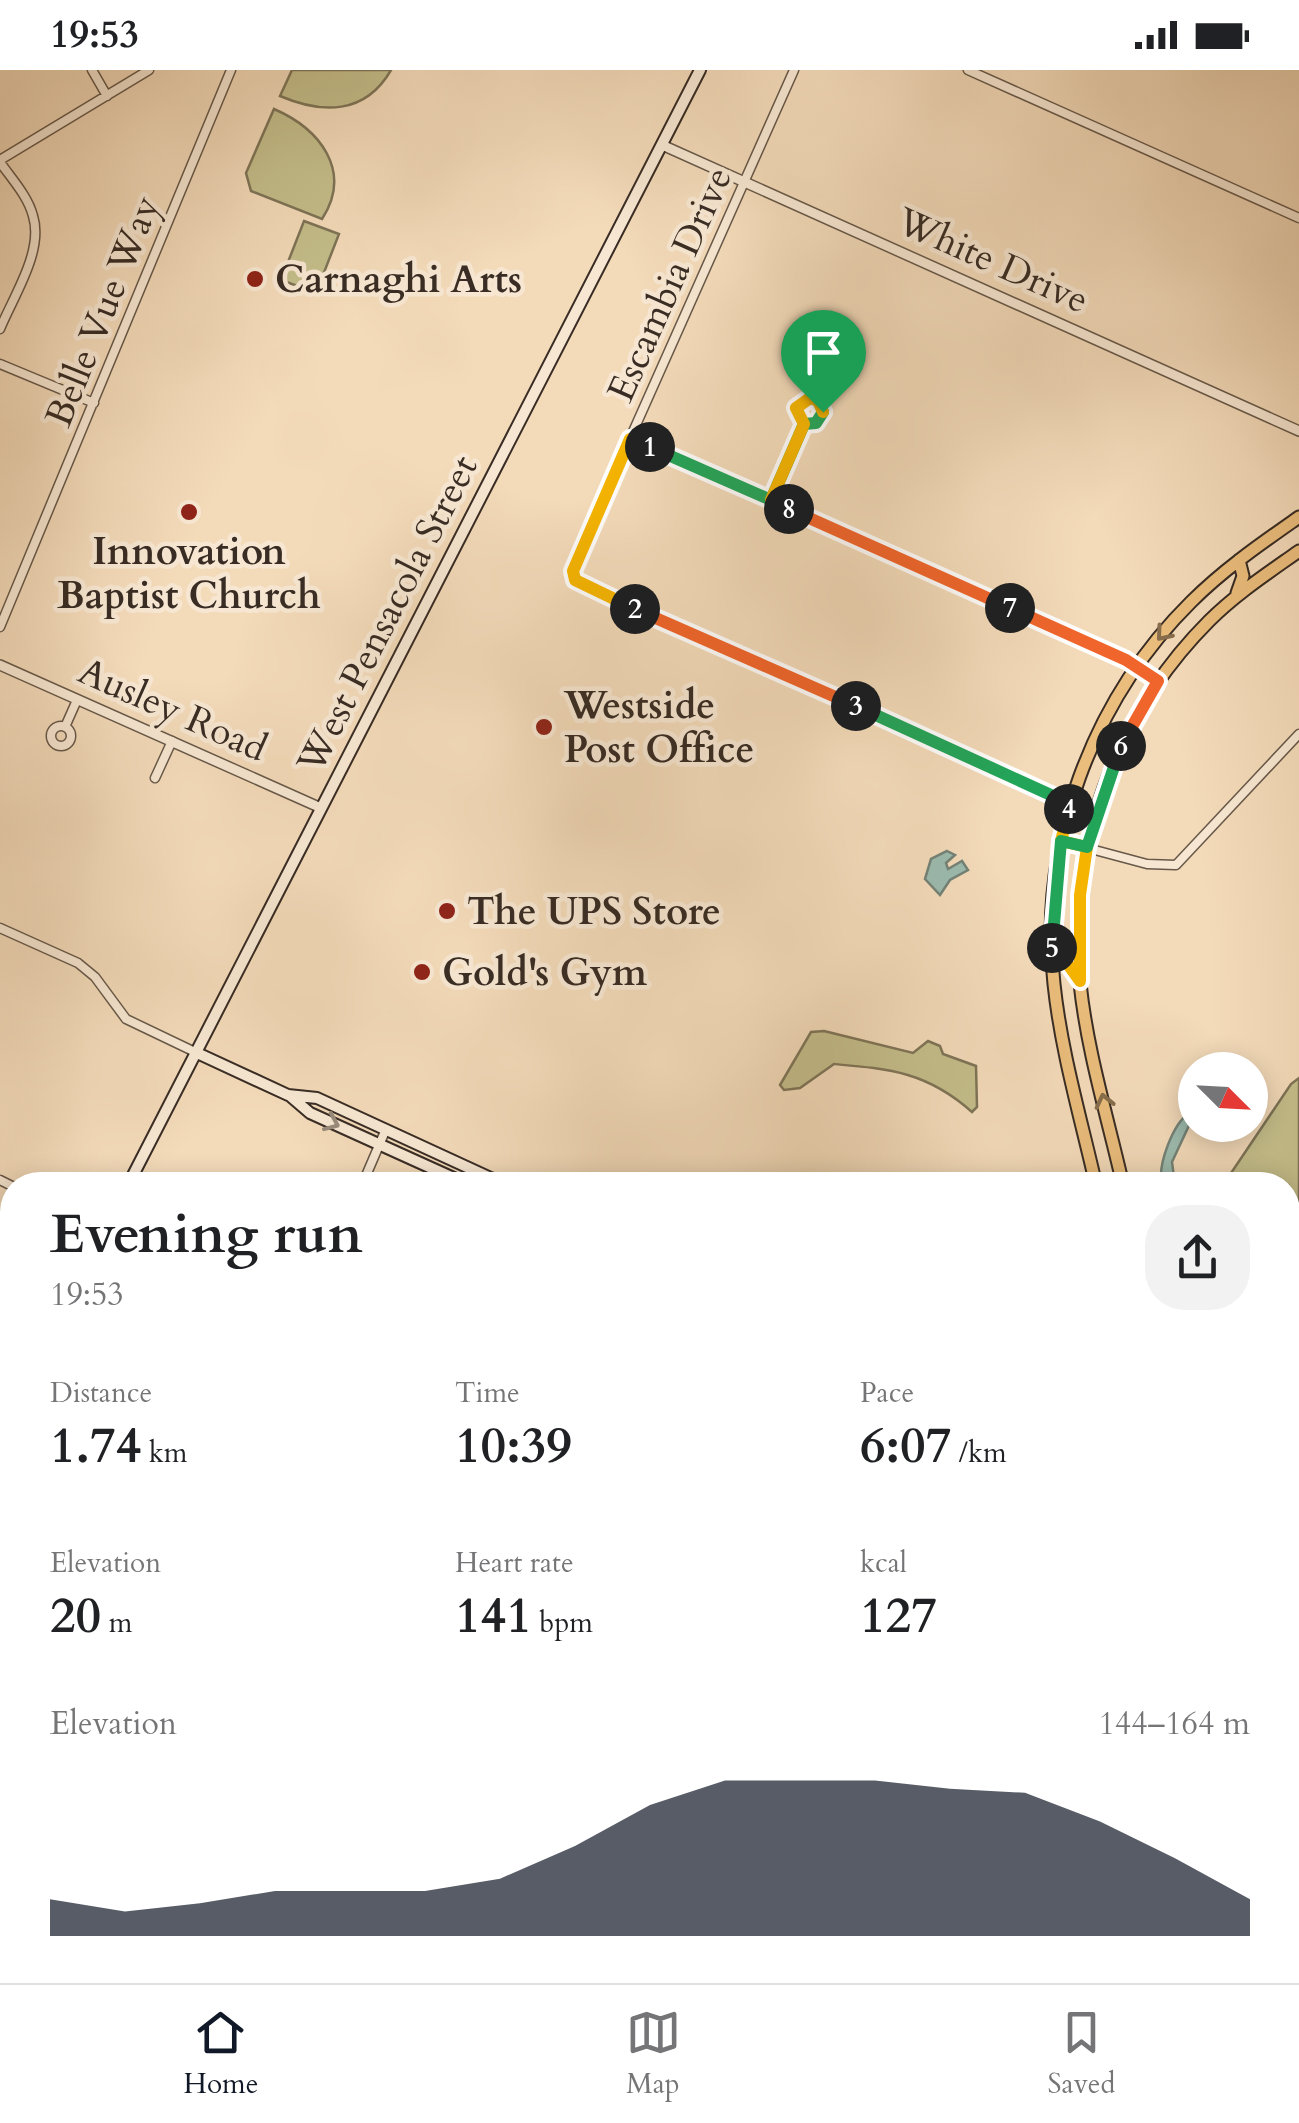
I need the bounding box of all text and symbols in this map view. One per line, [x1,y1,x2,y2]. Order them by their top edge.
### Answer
text: 19:53 [50,9,139,61]
street label: Escambia Drive [595,159,745,410]
street label: Belle Vue Way [33,188,173,435]
street label: White Drive [888,195,1097,326]
place label: Carnaghi Arts [275,254,522,306]
marker: Carnaghi Arts [244,268,266,290]
pin [781,310,866,413]
icon: arrive [796,325,851,380]
pin: 1 [625,422,675,472]
text: 1 [643,428,657,466]
street label: West Pensacola Street [285,447,491,783]
pin: 8 [764,484,814,534]
text: 8 [782,490,796,528]
marker: Innovation Baptist Church [178,501,200,523]
place label: Innovation Baptist Church [57,526,321,622]
pin: 7 [985,583,1035,633]
pin: 2 [610,584,660,634]
text: 7 [1003,589,1017,627]
text: 2 [628,590,642,628]
one-way arrow [1157,623,1175,641]
street label: Ausley Road [70,645,275,775]
place label: Westside Post Office [563,680,754,776]
pin: 3 [831,681,881,731]
text: 3 [849,687,863,725]
marker: Westside Post Office [533,716,555,738]
pin: 6 [1096,721,1146,771]
text: 6 [1114,727,1128,765]
pin: 4 [1044,784,1094,834]
text: 4 [1062,790,1076,828]
place label: The UPS Store [467,886,721,938]
marker: The UPS Store [436,900,458,922]
pin: 5 [1027,923,1077,973]
text: 5 [1045,929,1059,967]
place label: Gold's Gym [442,947,647,999]
marker: Gold's Gym [411,961,433,983]
north arrow [1178,1052,1268,1142]
map controls [1178,1052,1268,1142]
one-way arrow [1095,1093,1116,1110]
one-way arrow [322,1111,340,1131]
text: Evening run [50,1198,363,1272]
button: share [1145,1205,1250,1310]
text: 19:53 [50,1273,124,1317]
text: Distance [50,1374,152,1412]
text: Time [455,1374,520,1412]
text: Pace [860,1374,914,1412]
text: 1.74 [50,1412,141,1480]
text: 10:39 [455,1412,572,1480]
text: 6:07 [860,1412,951,1480]
text: km [141,1434,188,1472]
text: /km [951,1434,1007,1472]
text: Elevation [50,1544,161,1582]
text: Heart rate [455,1544,574,1582]
text: kcal [860,1544,907,1582]
text: 20 [50,1582,101,1650]
text: 141 [455,1582,532,1650]
text: 127 [860,1582,937,1650]
text: m [101,1604,132,1642]
text: bpm [532,1604,593,1642]
text: Elevation [50,1702,177,1746]
text: 144–164 m [1098,1702,1250,1746]
tab: Home [184,2005,258,2103]
tab: Map [626,2005,681,2103]
tab: Saved [1048,2005,1115,2103]

